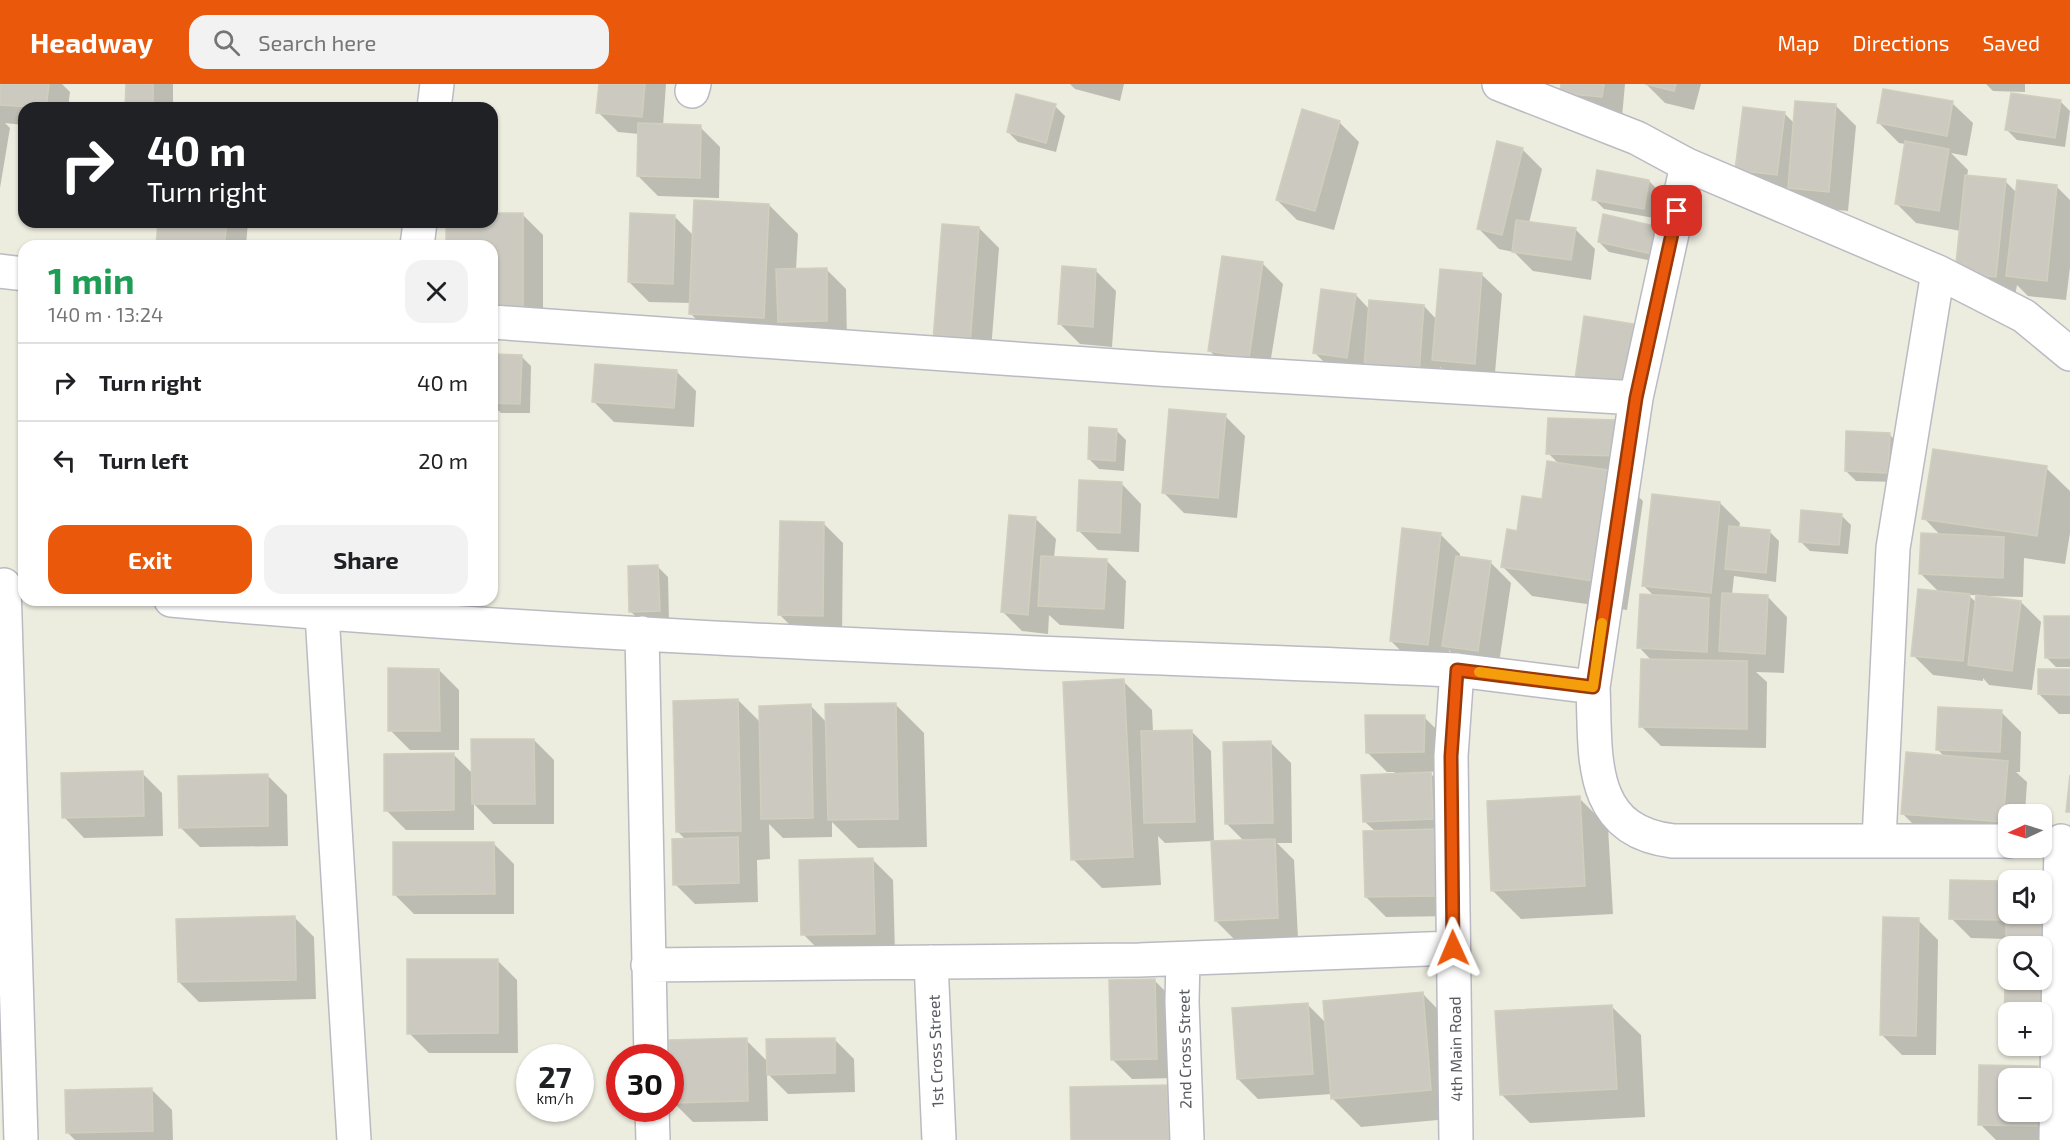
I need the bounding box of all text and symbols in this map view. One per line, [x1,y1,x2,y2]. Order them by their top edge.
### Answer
search box [189,15,609,69]
text: Headway [30,25,153,59]
icon: search [210,26,243,59]
text: Search here [258,29,376,55]
text: Map [1777,30,1820,55]
text: Directions [1853,30,1949,55]
text: Saved [1982,30,2040,55]
text: 40 m [147,124,246,174]
icon: right [48,126,126,204]
text: Turn right [147,175,267,207]
pin [1651,185,1702,236]
icon: arrive [1660,194,1693,227]
text: 1 min [48,258,135,301]
button: close [405,260,468,323]
text: 140 m · 13:24 [48,302,163,326]
icon: right [48,366,81,399]
text: Turn right [99,369,201,395]
text: 40 m [417,369,468,395]
icon: left [48,444,81,477]
text: Turn left [99,447,188,473]
text: 20 m [418,447,468,473]
button: Exit [48,525,252,594]
button: Share [264,525,468,594]
north arrow [1998,804,2052,858]
map controls [1998,804,2052,1122]
button: sound [1998,870,2052,924]
position arrow [1421,916,1485,980]
button: search [1998,936,2052,990]
street label: 2nd Cross Street [1173,989,1195,1109]
street label: 1st Cross Street [924,994,946,1108]
street label: 4th Main Road [1445,996,1465,1102]
button: + [1998,1002,2052,1056]
speed limit sign: 30 [606,1044,684,1122]
text: 27 [538,1058,572,1094]
button: − [1998,1068,2052,1122]
text: km/h [536,1089,574,1107]

